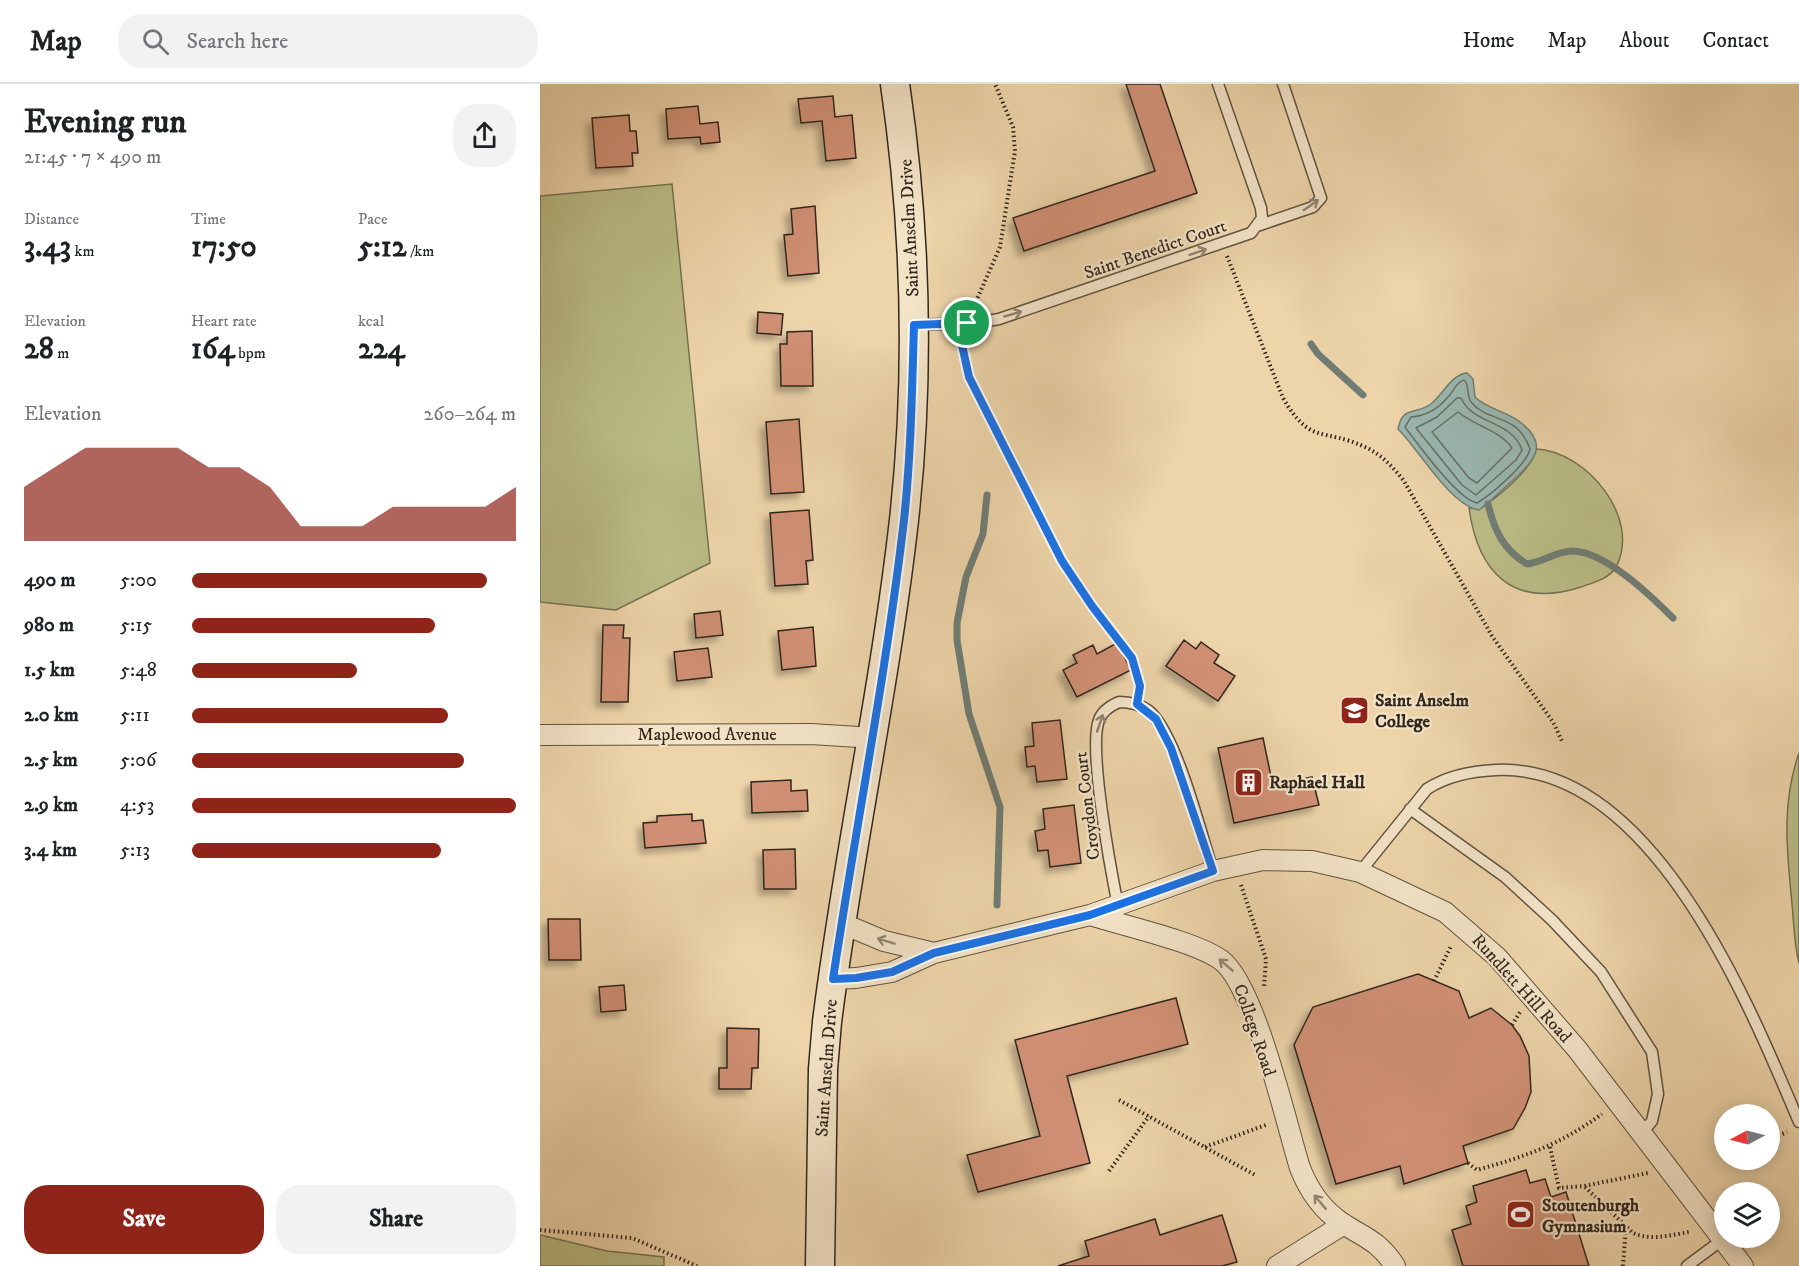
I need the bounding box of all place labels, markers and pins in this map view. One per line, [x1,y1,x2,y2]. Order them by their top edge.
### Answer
pin [941,297,992,348]
place label: Saint Anselm College [1375,690,1469,733]
school or university icon: Saint Anselm College [1338,694,1370,726]
building icon: Raphael Hall [1232,766,1264,798]
place label: Raphael Hall [1269,772,1366,794]
place label: Stoutenburgh Gymnasium [1542,1195,1640,1238]
sports icon: Stoutenburgh Gymnasium [1505,1199,1537,1231]

